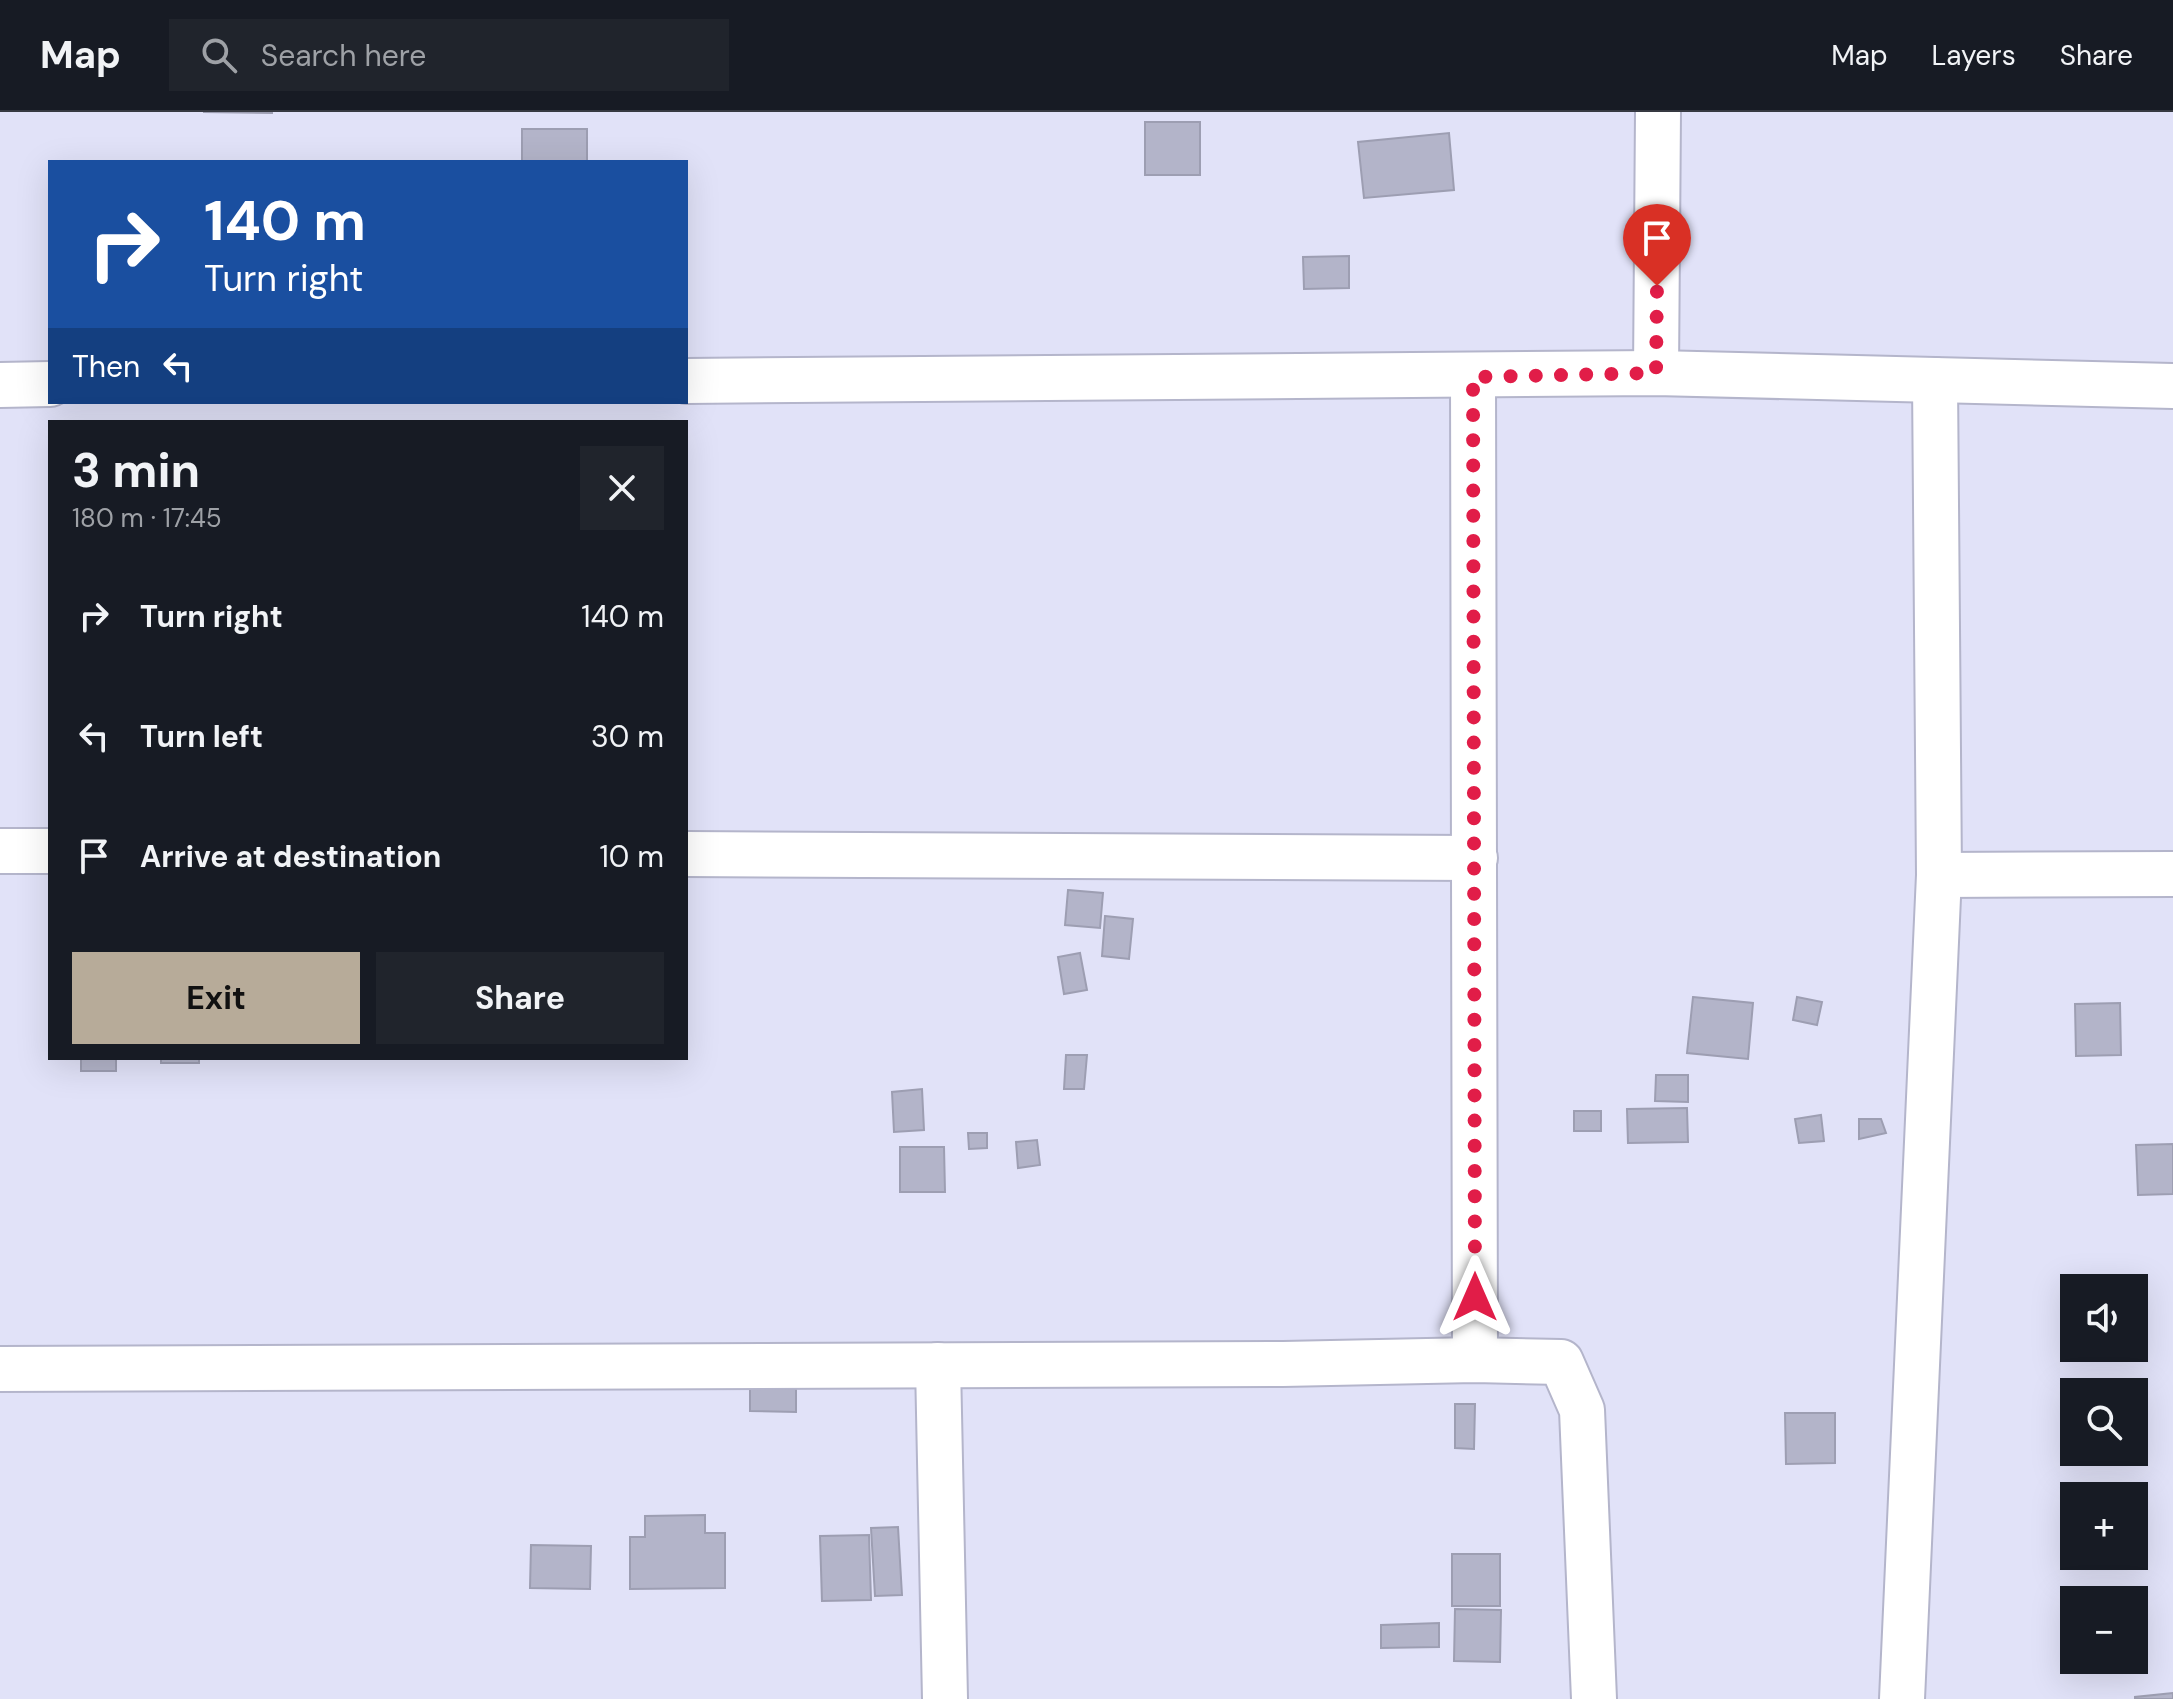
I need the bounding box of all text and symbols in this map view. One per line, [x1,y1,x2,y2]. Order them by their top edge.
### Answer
search box [169,19,729,91]
text: Map [40,30,121,80]
icon: search [197,33,241,77]
text: Search here [261,36,426,75]
text: Map [1831,37,1888,74]
text: Layers [1932,37,2016,74]
text: Share [2060,37,2133,74]
text: 140 m [204,184,366,257]
icon: right [72,192,176,296]
pin [1623,204,1691,286]
icon: arrive [1635,216,1679,260]
text: Turn right [204,255,363,302]
icon: left [156,344,200,388]
text: Then [72,347,140,386]
text: 3 min [72,439,200,502]
button: close [580,446,664,530]
text: 180 m · 17:45 [72,501,222,535]
icon: right [72,594,116,638]
text: Turn right [140,597,283,636]
text: 140 m [581,597,664,636]
icon: left [72,714,116,758]
text: Turn left [140,717,263,756]
text: 30 m [591,717,664,756]
icon: arrive [72,834,116,878]
text: Arrive at destination [140,837,441,876]
text: 10 m [599,837,664,876]
button: Exit [72,952,360,1044]
button: Share [376,952,664,1044]
position arrow [1433,1255,1517,1339]
map controls [2060,1274,2148,1674]
button: sound [2060,1274,2148,1362]
button: search [2060,1378,2148,1466]
button: + [2060,1482,2148,1570]
button: − [2060,1586,2148,1674]

